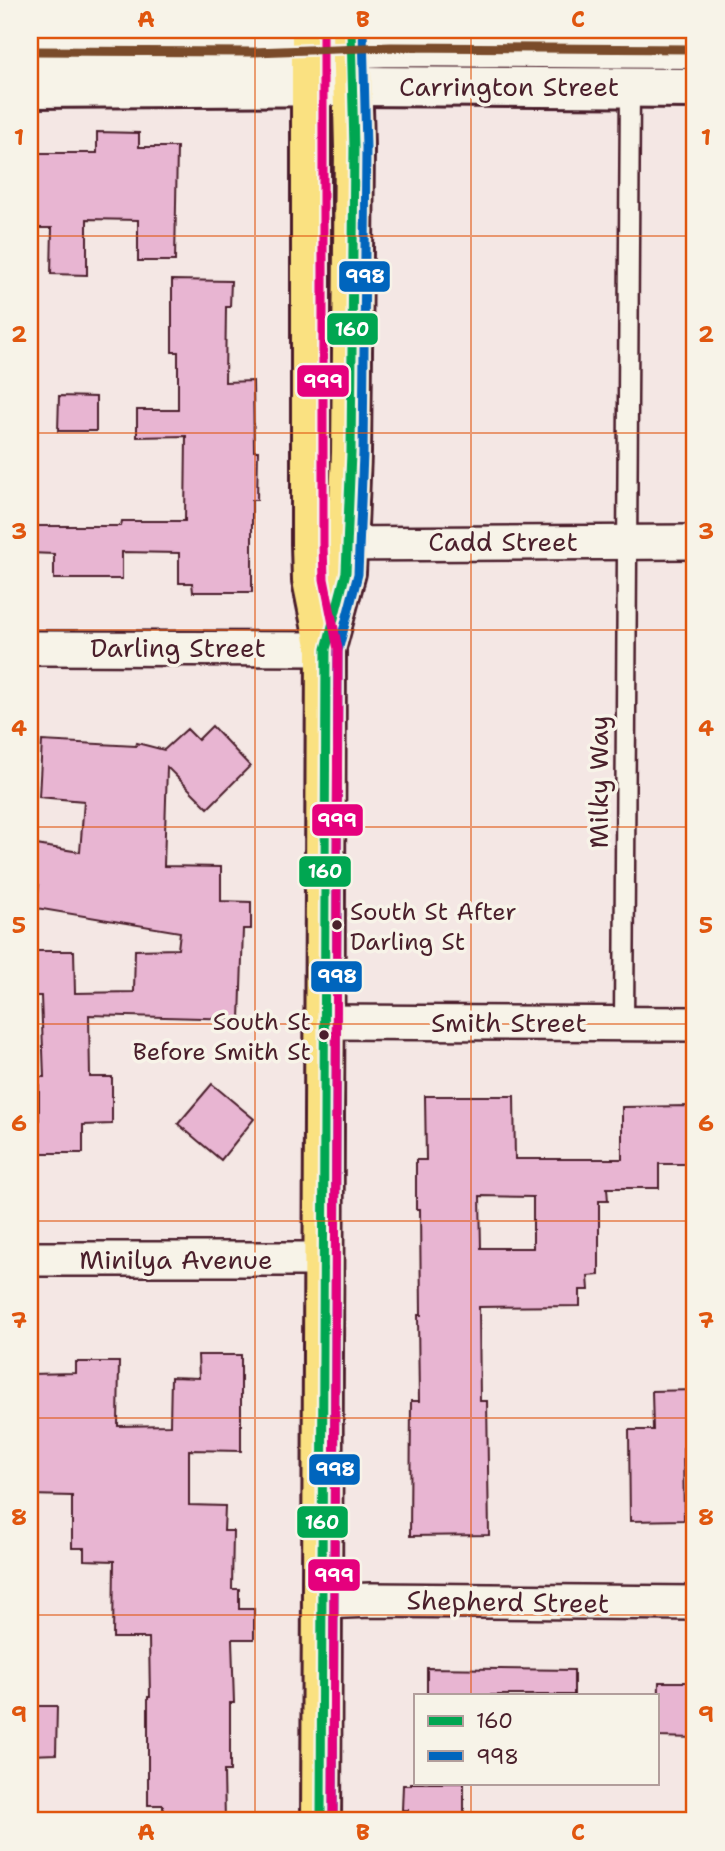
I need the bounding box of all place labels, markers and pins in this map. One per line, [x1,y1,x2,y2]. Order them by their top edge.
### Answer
place label: South St After Darling St [350,896,517,958]
marker: South St After Darling St [330,918,344,932]
place label: South St Before Smith St [133,1006,311,1068]
marker: South St Before Smith St [317,1028,331,1042]

